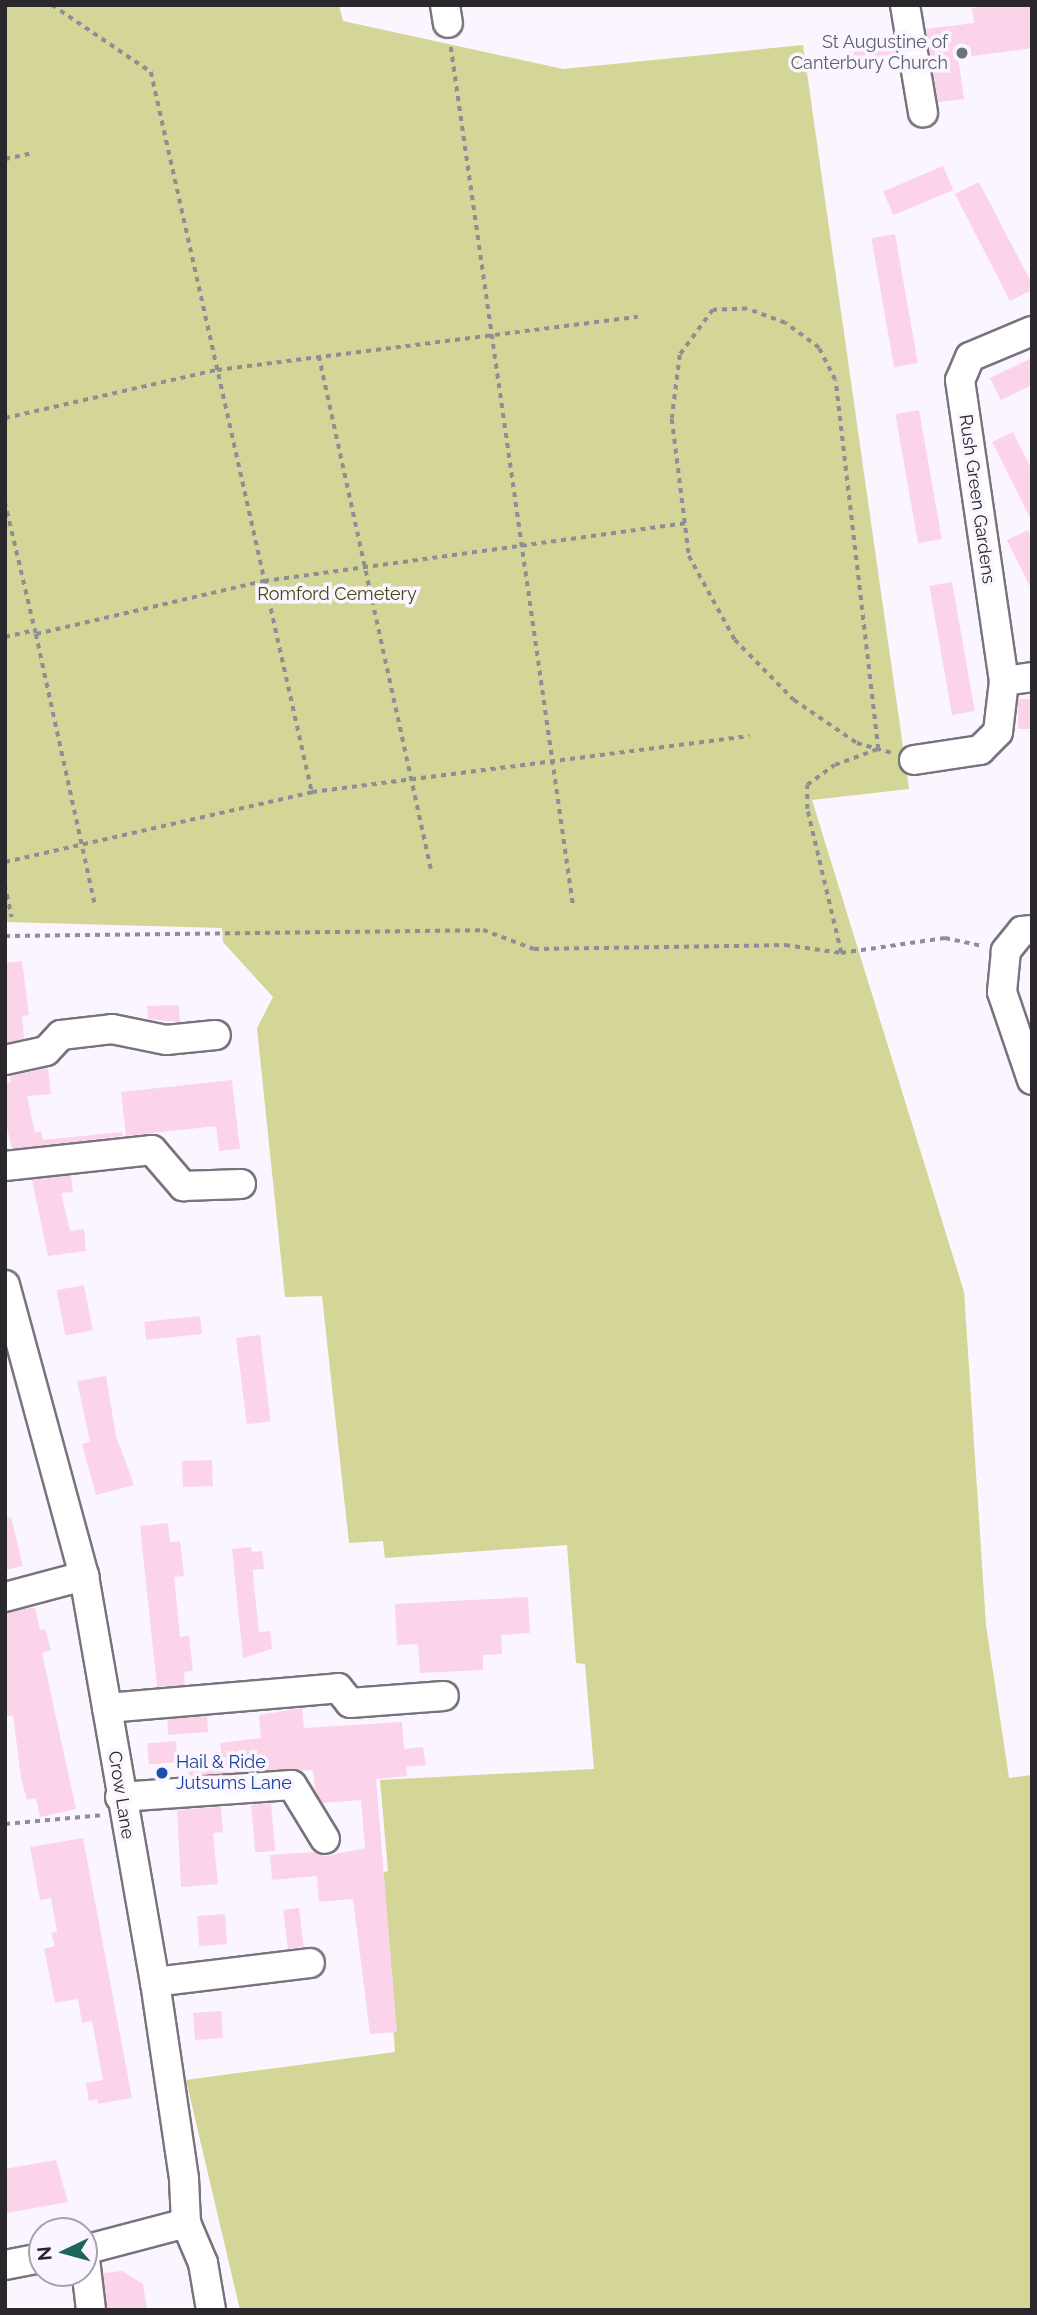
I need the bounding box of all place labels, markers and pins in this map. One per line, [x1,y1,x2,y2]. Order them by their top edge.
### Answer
place label: St Augustine of Canterbury Church [790,32,948,74]
marker: St Augustine of Canterbury Church [954,45,970,61]
place label: Hail & Ride Jutsums Lane [176,1752,292,1795]
marker: Hail & Ride Jutsums Lane [154,1765,170,1781]

